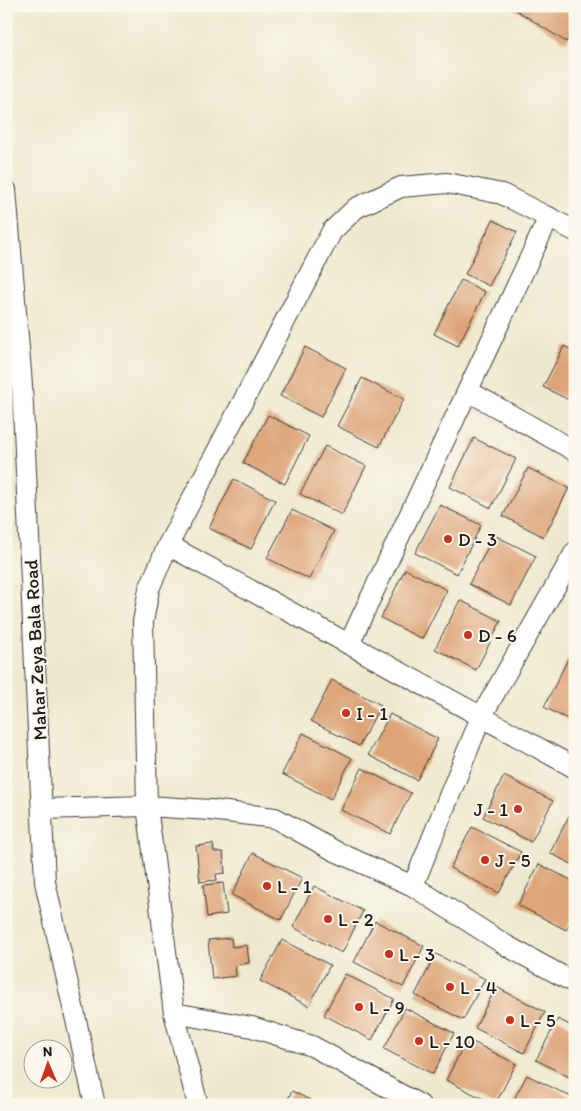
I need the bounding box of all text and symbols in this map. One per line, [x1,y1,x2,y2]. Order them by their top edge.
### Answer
place label: D - 3 [458,528,497,551]
marker: D - 3 [442,533,454,545]
street label: Mahar Zeya Bala Road [19,559,52,741]
place label: D - 6 [478,624,517,647]
marker: D - 6 [462,629,474,641]
place label: I - 1 [356,702,388,725]
marker: I - 1 [340,707,352,719]
place label: J - 1 [474,798,508,821]
marker: J - 1 [512,803,524,815]
place label: J - 5 [495,849,530,872]
marker: J - 5 [479,854,491,866]
place label: L - 1 [277,875,312,898]
marker: L - 1 [261,880,273,892]
place label: L - 2 [338,908,374,931]
marker: L - 2 [322,913,334,925]
place label: L - 3 [399,943,435,966]
marker: L - 3 [383,948,395,960]
place label: L - 4 [460,976,497,999]
marker: L - 4 [444,981,456,993]
place label: L - 9 [369,996,405,1019]
marker: L - 9 [353,1001,365,1013]
place label: L - 5 [520,1009,556,1032]
marker: L - 5 [504,1014,516,1026]
place label: L - 10 [429,1030,475,1053]
marker: L - 10 [413,1035,425,1047]
north arrow [22,1038,72,1088]
text: N [43,1043,53,1060]

